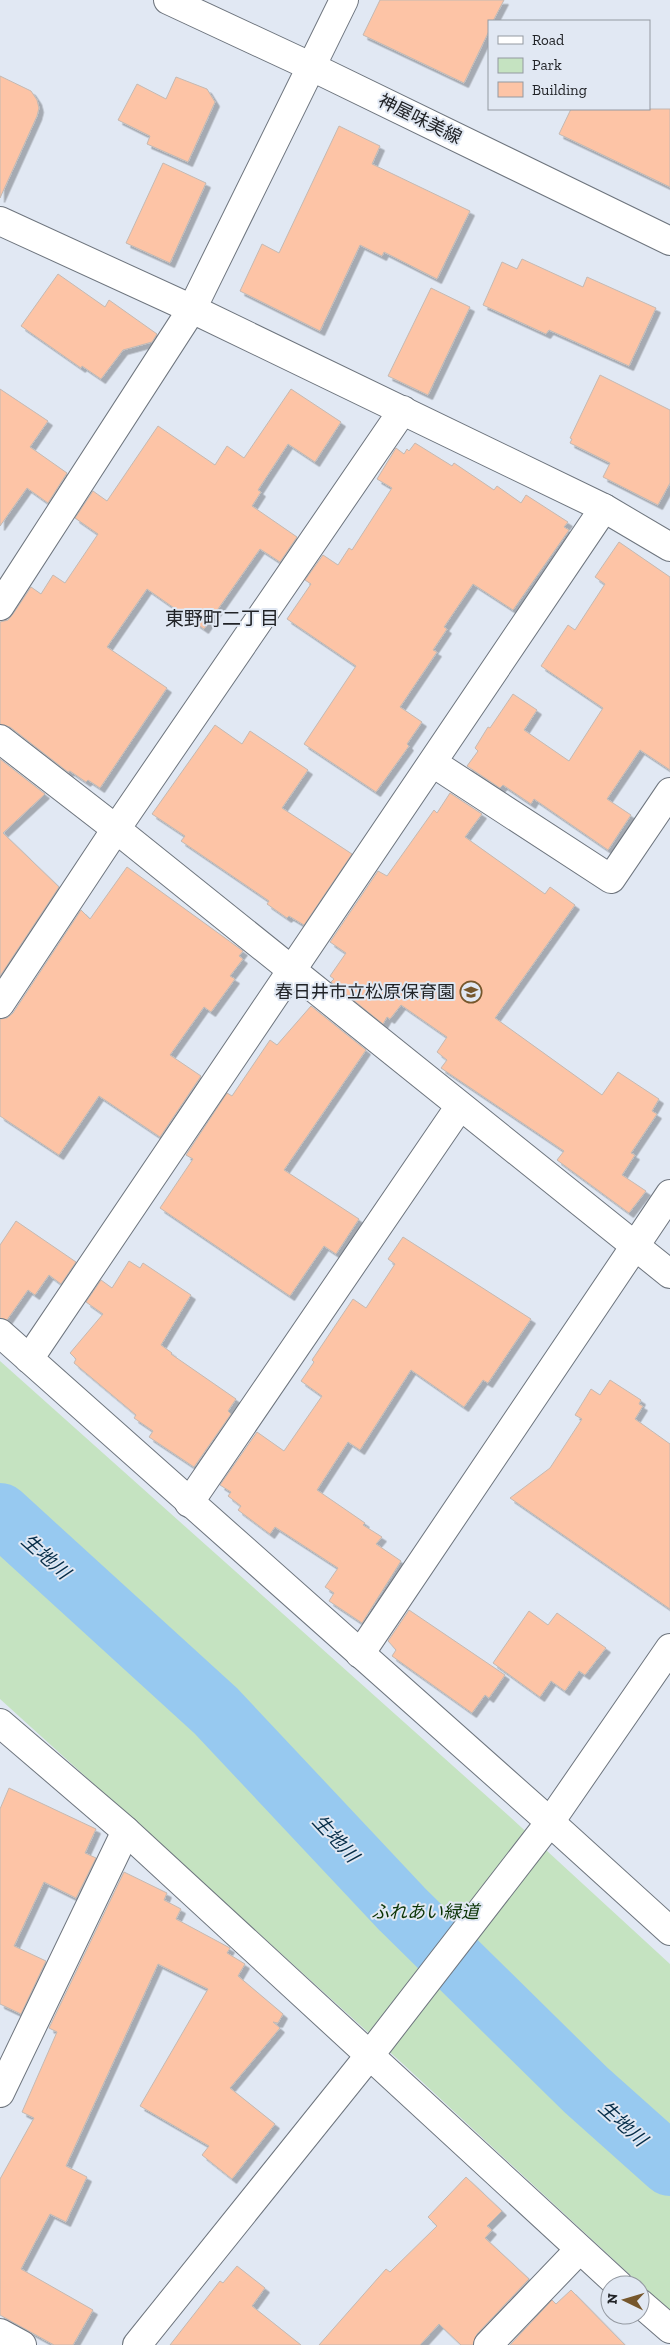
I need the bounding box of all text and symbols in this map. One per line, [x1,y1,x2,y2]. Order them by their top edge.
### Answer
legend [488,20,650,110]
text: Road [532,31,565,49]
text: Park [532,56,562,74]
text: Building [532,81,587,99]
street label: 神屋味美線 [375,89,465,149]
district label: 東野町二丁目 [165,607,279,630]
school or university icon: 春日井市立松原保育園 [459,980,483,1004]
place label: 春日井市立松原保育園 [275,981,455,1003]
water label: 生地川 [17,1529,76,1585]
water label: 生地川 [308,1810,365,1868]
park label: ふれあい緑道 [371,1901,482,1923]
water label: 生地川 [594,2096,653,2152]
north arrow [600,2275,650,2325]
text: N [604,2293,622,2305]

